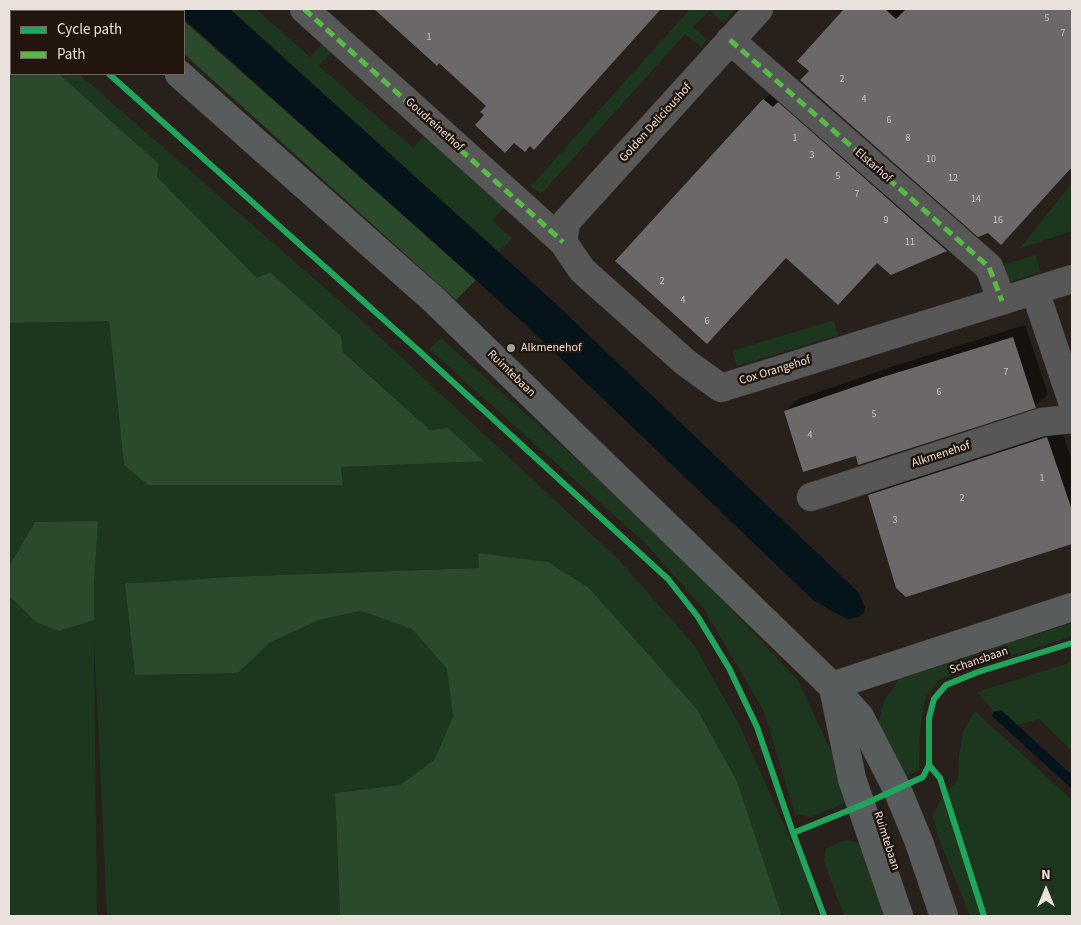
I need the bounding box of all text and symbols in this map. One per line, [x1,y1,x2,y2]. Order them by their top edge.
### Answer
legend [10,10,185,75]
house number: 5 [1045,13,1049,25]
text: Cycle path [57,19,122,40]
house number: 7 [1061,28,1065,40]
house number: 1 [427,32,431,44]
text: Path [57,44,85,65]
house number: 2 [840,74,844,86]
street label: Golden Delicioushof [617,81,695,165]
house number: 4 [862,94,866,106]
street label: Goudreinethof [402,95,466,155]
house number: 6 [887,115,891,127]
house number: 1 [793,133,797,145]
house number: 8 [906,133,910,145]
street label: Elstarhof [851,146,895,186]
house number: 3 [810,150,814,162]
house number: 10 [926,154,936,166]
house number: 5 [836,171,840,183]
house number: 12 [948,173,958,185]
house number: 7 [855,189,859,201]
house number: 14 [971,194,981,206]
house number: 9 [884,215,888,227]
house number: 16 [993,215,1003,227]
house number: 11 [905,237,915,249]
house number: 2 [660,276,664,288]
house number: 4 [681,295,685,307]
house number: 6 [705,316,709,328]
place label: Alkmenehof [521,341,581,355]
marker: Alkmenehof [505,342,517,354]
street label: Ruimtebaan [484,348,538,400]
street label: Cox Orangehof [738,353,812,389]
house number: 7 [1004,367,1008,379]
house number: 6 [937,387,941,399]
house number: 5 [872,409,876,421]
house number: 4 [808,430,812,442]
street label: Alkmenehof [910,439,972,471]
house number: 1 [1040,473,1044,485]
house number: 2 [960,493,964,505]
house number: 3 [893,515,897,527]
street label: Schansbaan [948,644,1010,678]
street label: Ruimtebaan [870,810,902,872]
north arrow [1021,865,1071,915]
text: N [1041,865,1051,885]

